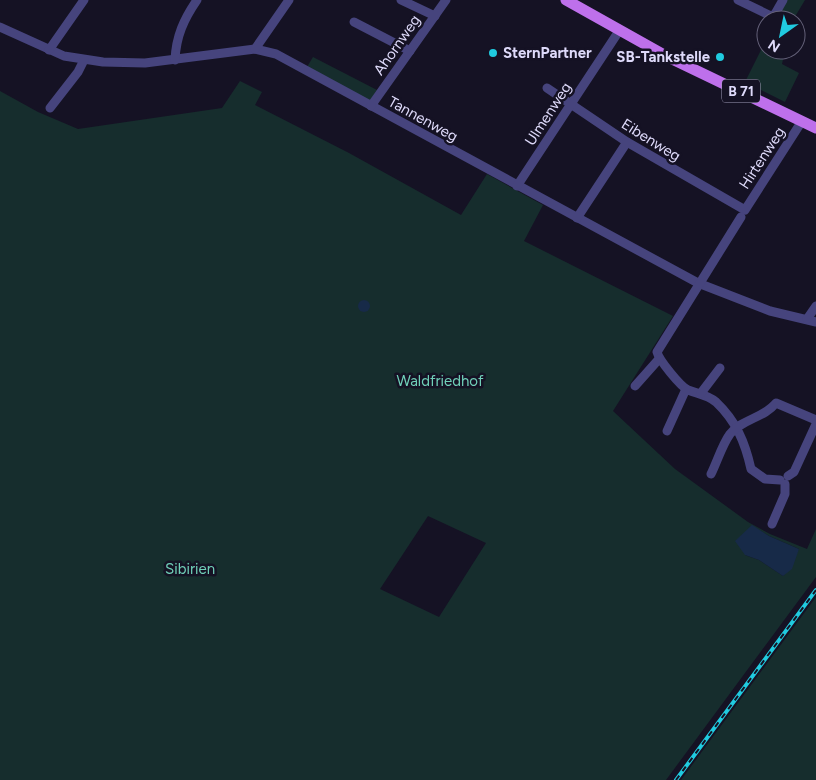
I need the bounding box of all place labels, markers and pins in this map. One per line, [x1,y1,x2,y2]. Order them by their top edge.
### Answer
place label: SternPartner [503,44,592,62]
marker: SternPartner [487,47,499,59]
place label: SB-Tankstelle [616,48,711,66]
marker: SB-Tankstelle [714,51,726,63]

